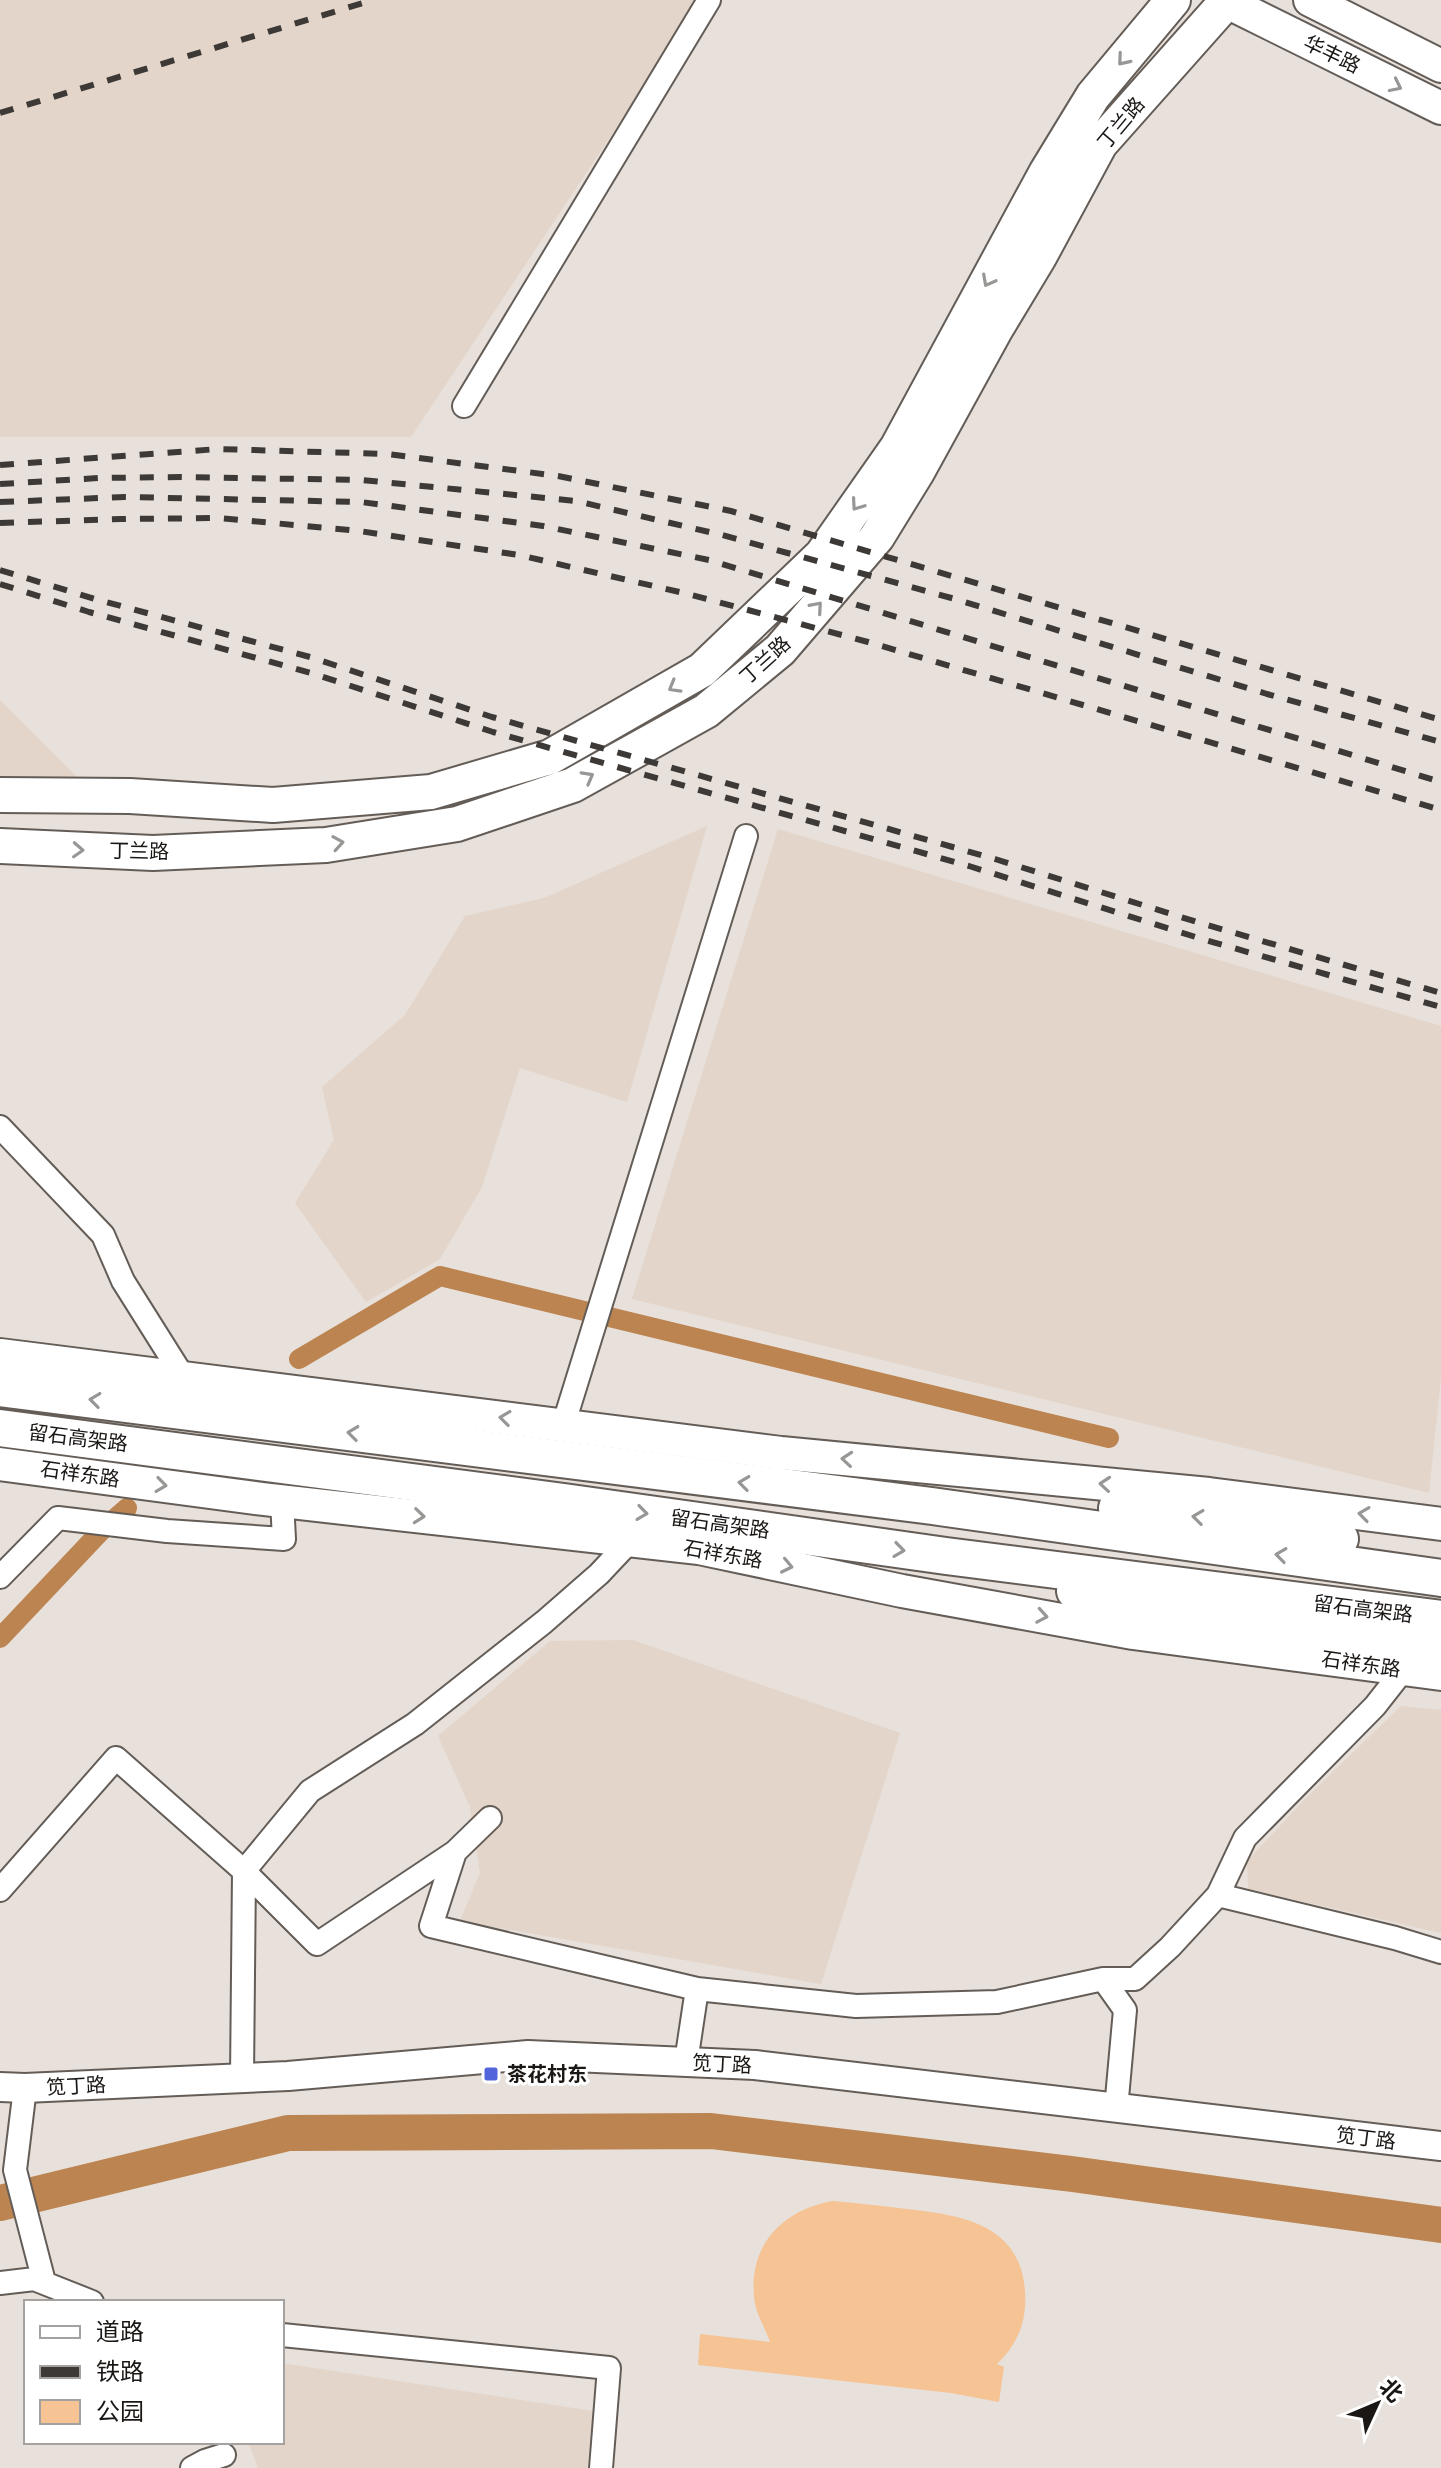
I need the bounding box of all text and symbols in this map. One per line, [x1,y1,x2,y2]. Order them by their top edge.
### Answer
street label: 华丰路 [1299,29,1365,79]
one-way arrow [1118,51,1133,65]
one-way arrow [1388,76,1402,92]
street label: 丁兰路 [1092,92,1150,154]
one-way arrow [983,273,998,288]
one-way arrow [852,496,867,511]
one-way arrow [807,602,822,617]
street label: 丁兰路 [734,630,796,690]
one-way arrow [668,677,683,693]
one-way arrow [579,771,593,787]
one-way arrow [331,836,344,853]
street label: 丁兰路 [109,837,169,865]
one-way arrow [72,841,85,858]
one-way arrow [88,1392,102,1409]
one-way arrow [498,1410,512,1427]
street label: 留石高架路 [27,1419,129,1457]
one-way arrow [346,1425,360,1442]
one-way arrow [840,1451,853,1468]
street label: 石祥东路 [39,1456,121,1492]
one-way arrow [737,1475,751,1492]
one-way arrow [1099,1475,1112,1492]
one-way arrow [154,1476,167,1493]
one-way arrow [635,1504,648,1521]
street label: 留石高架路 [669,1504,771,1544]
one-way arrow [1357,1506,1371,1523]
one-way arrow [413,1508,426,1525]
one-way arrow [1191,1509,1204,1526]
street label: 石祥东路 [681,1534,765,1574]
one-way arrow [893,1541,906,1558]
one-way arrow [1274,1547,1287,1564]
one-way arrow [780,1557,794,1574]
street label: 留石高架路 [1312,1590,1414,1628]
one-way arrow [1035,1607,1049,1624]
street label: 石祥东路 [1320,1646,1402,1682]
street label: 笕丁路 [691,2049,753,2079]
place label: 茶花村东 [507,2061,587,2087]
marker: 茶花村东 [482,2065,500,2083]
street label: 笕丁路 [45,2071,107,2101]
street label: 笕丁路 [1335,2121,1397,2155]
legend [24,2300,284,2444]
text: 道路 [96,2316,144,2347]
text: 铁路 [96,2356,144,2387]
north arrow [1337,2364,1417,2444]
text: 北 [1374,2372,1409,2408]
text: 公园 [96,2396,144,2427]

